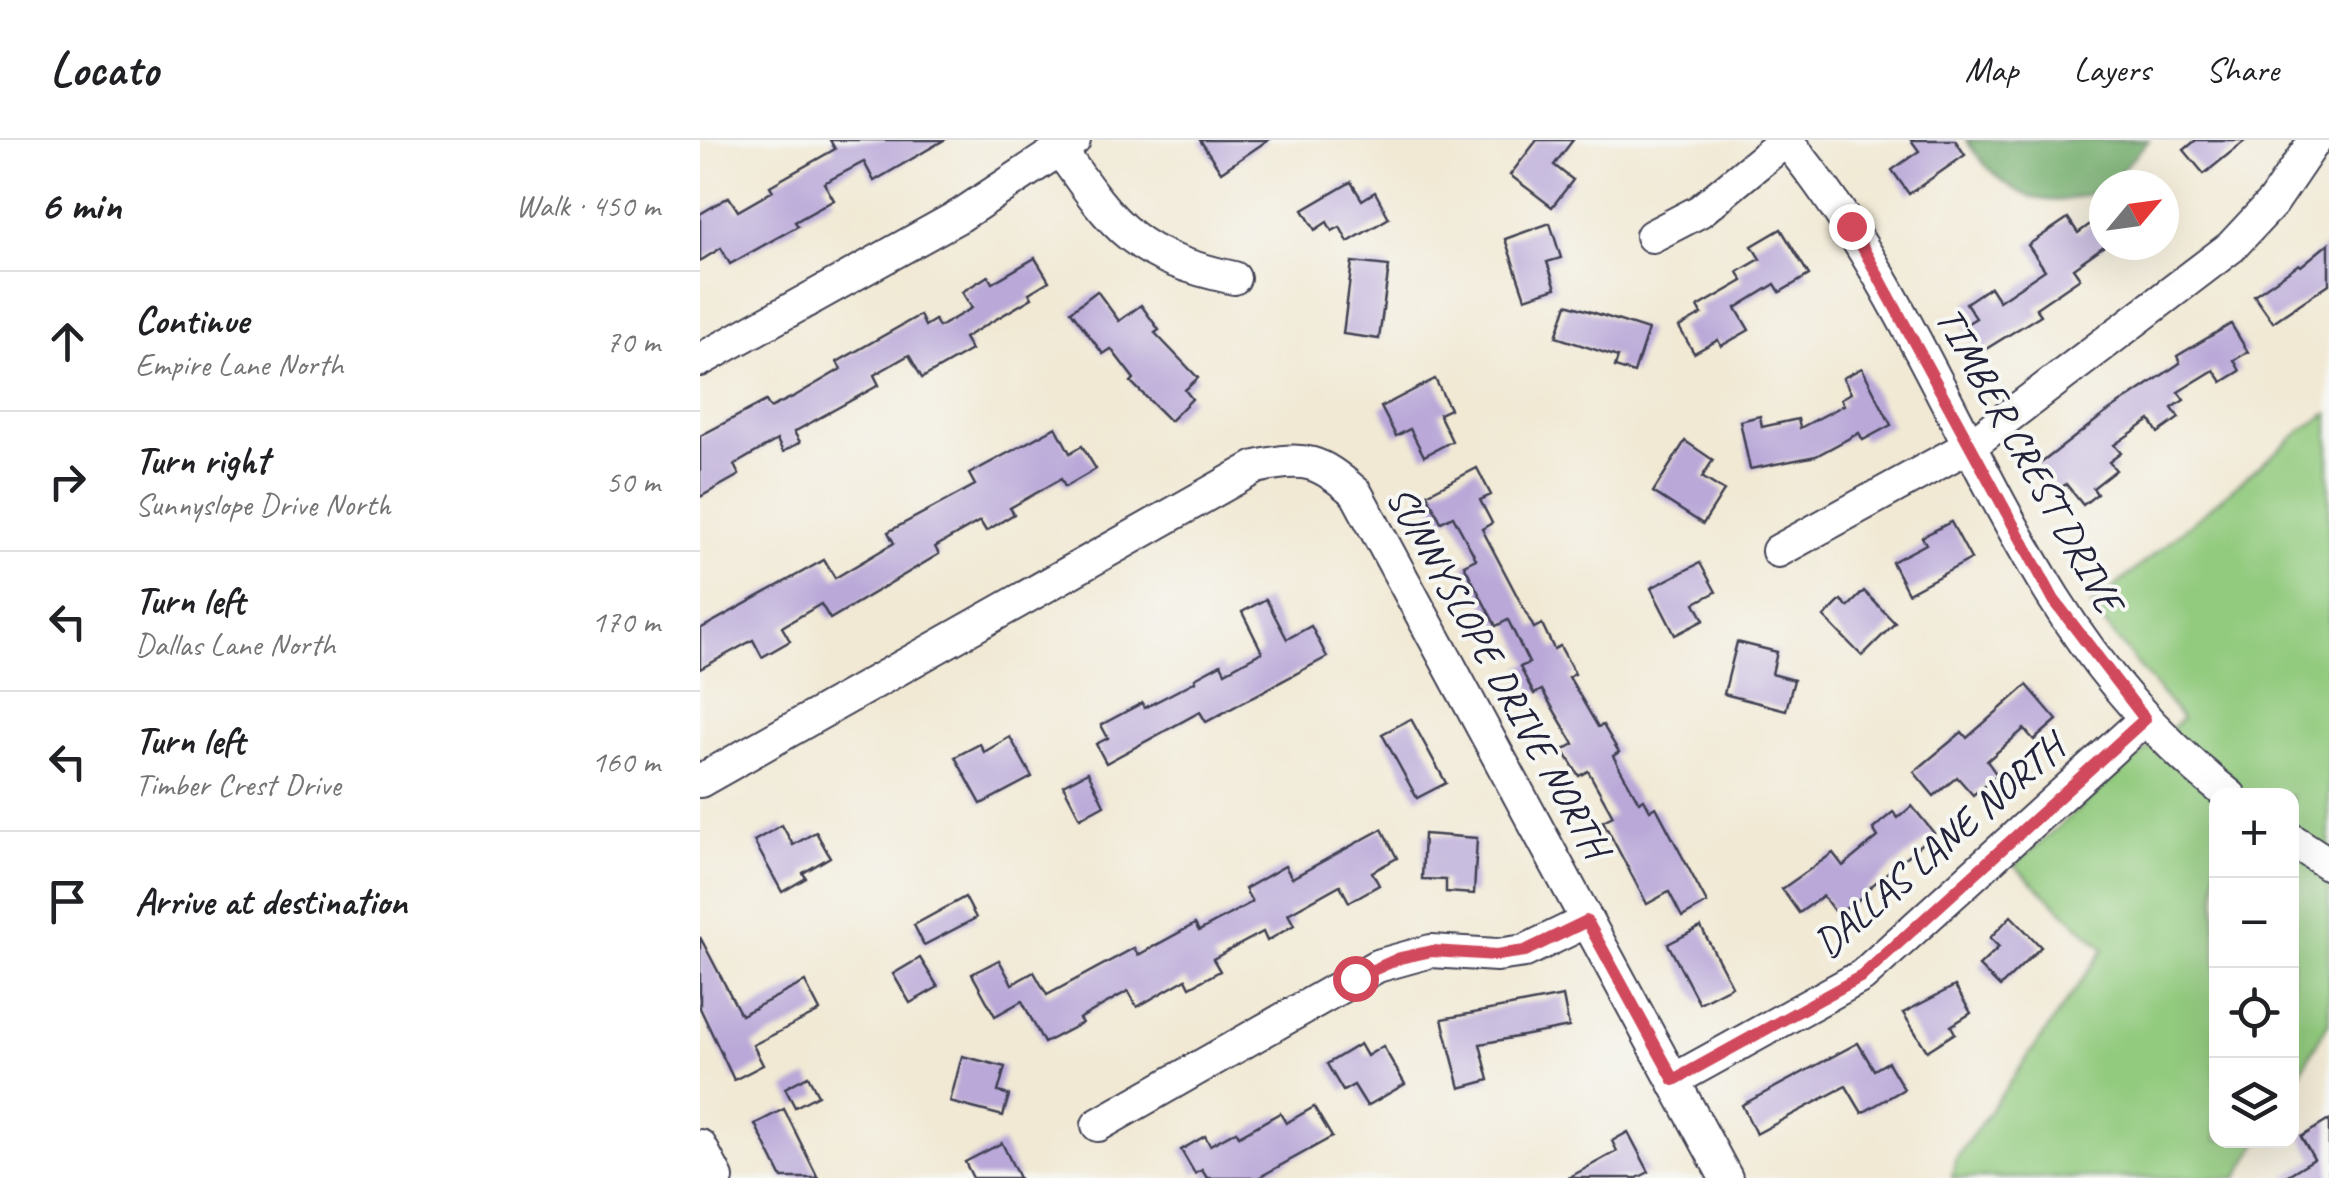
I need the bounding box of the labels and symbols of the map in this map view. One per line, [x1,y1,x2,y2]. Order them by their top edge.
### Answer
north arrow [2089,170,2179,260]
route end [1829,204,1875,250]
street label: TIMBER CREST DRIVE [1924,298,2136,626]
street label: SUNNYSLOPE DRIVE NORTH [1375,477,1624,871]
street label: DALLAS LANE NORTH [1803,719,2079,968]
route start [1333,956,1379,1002]

